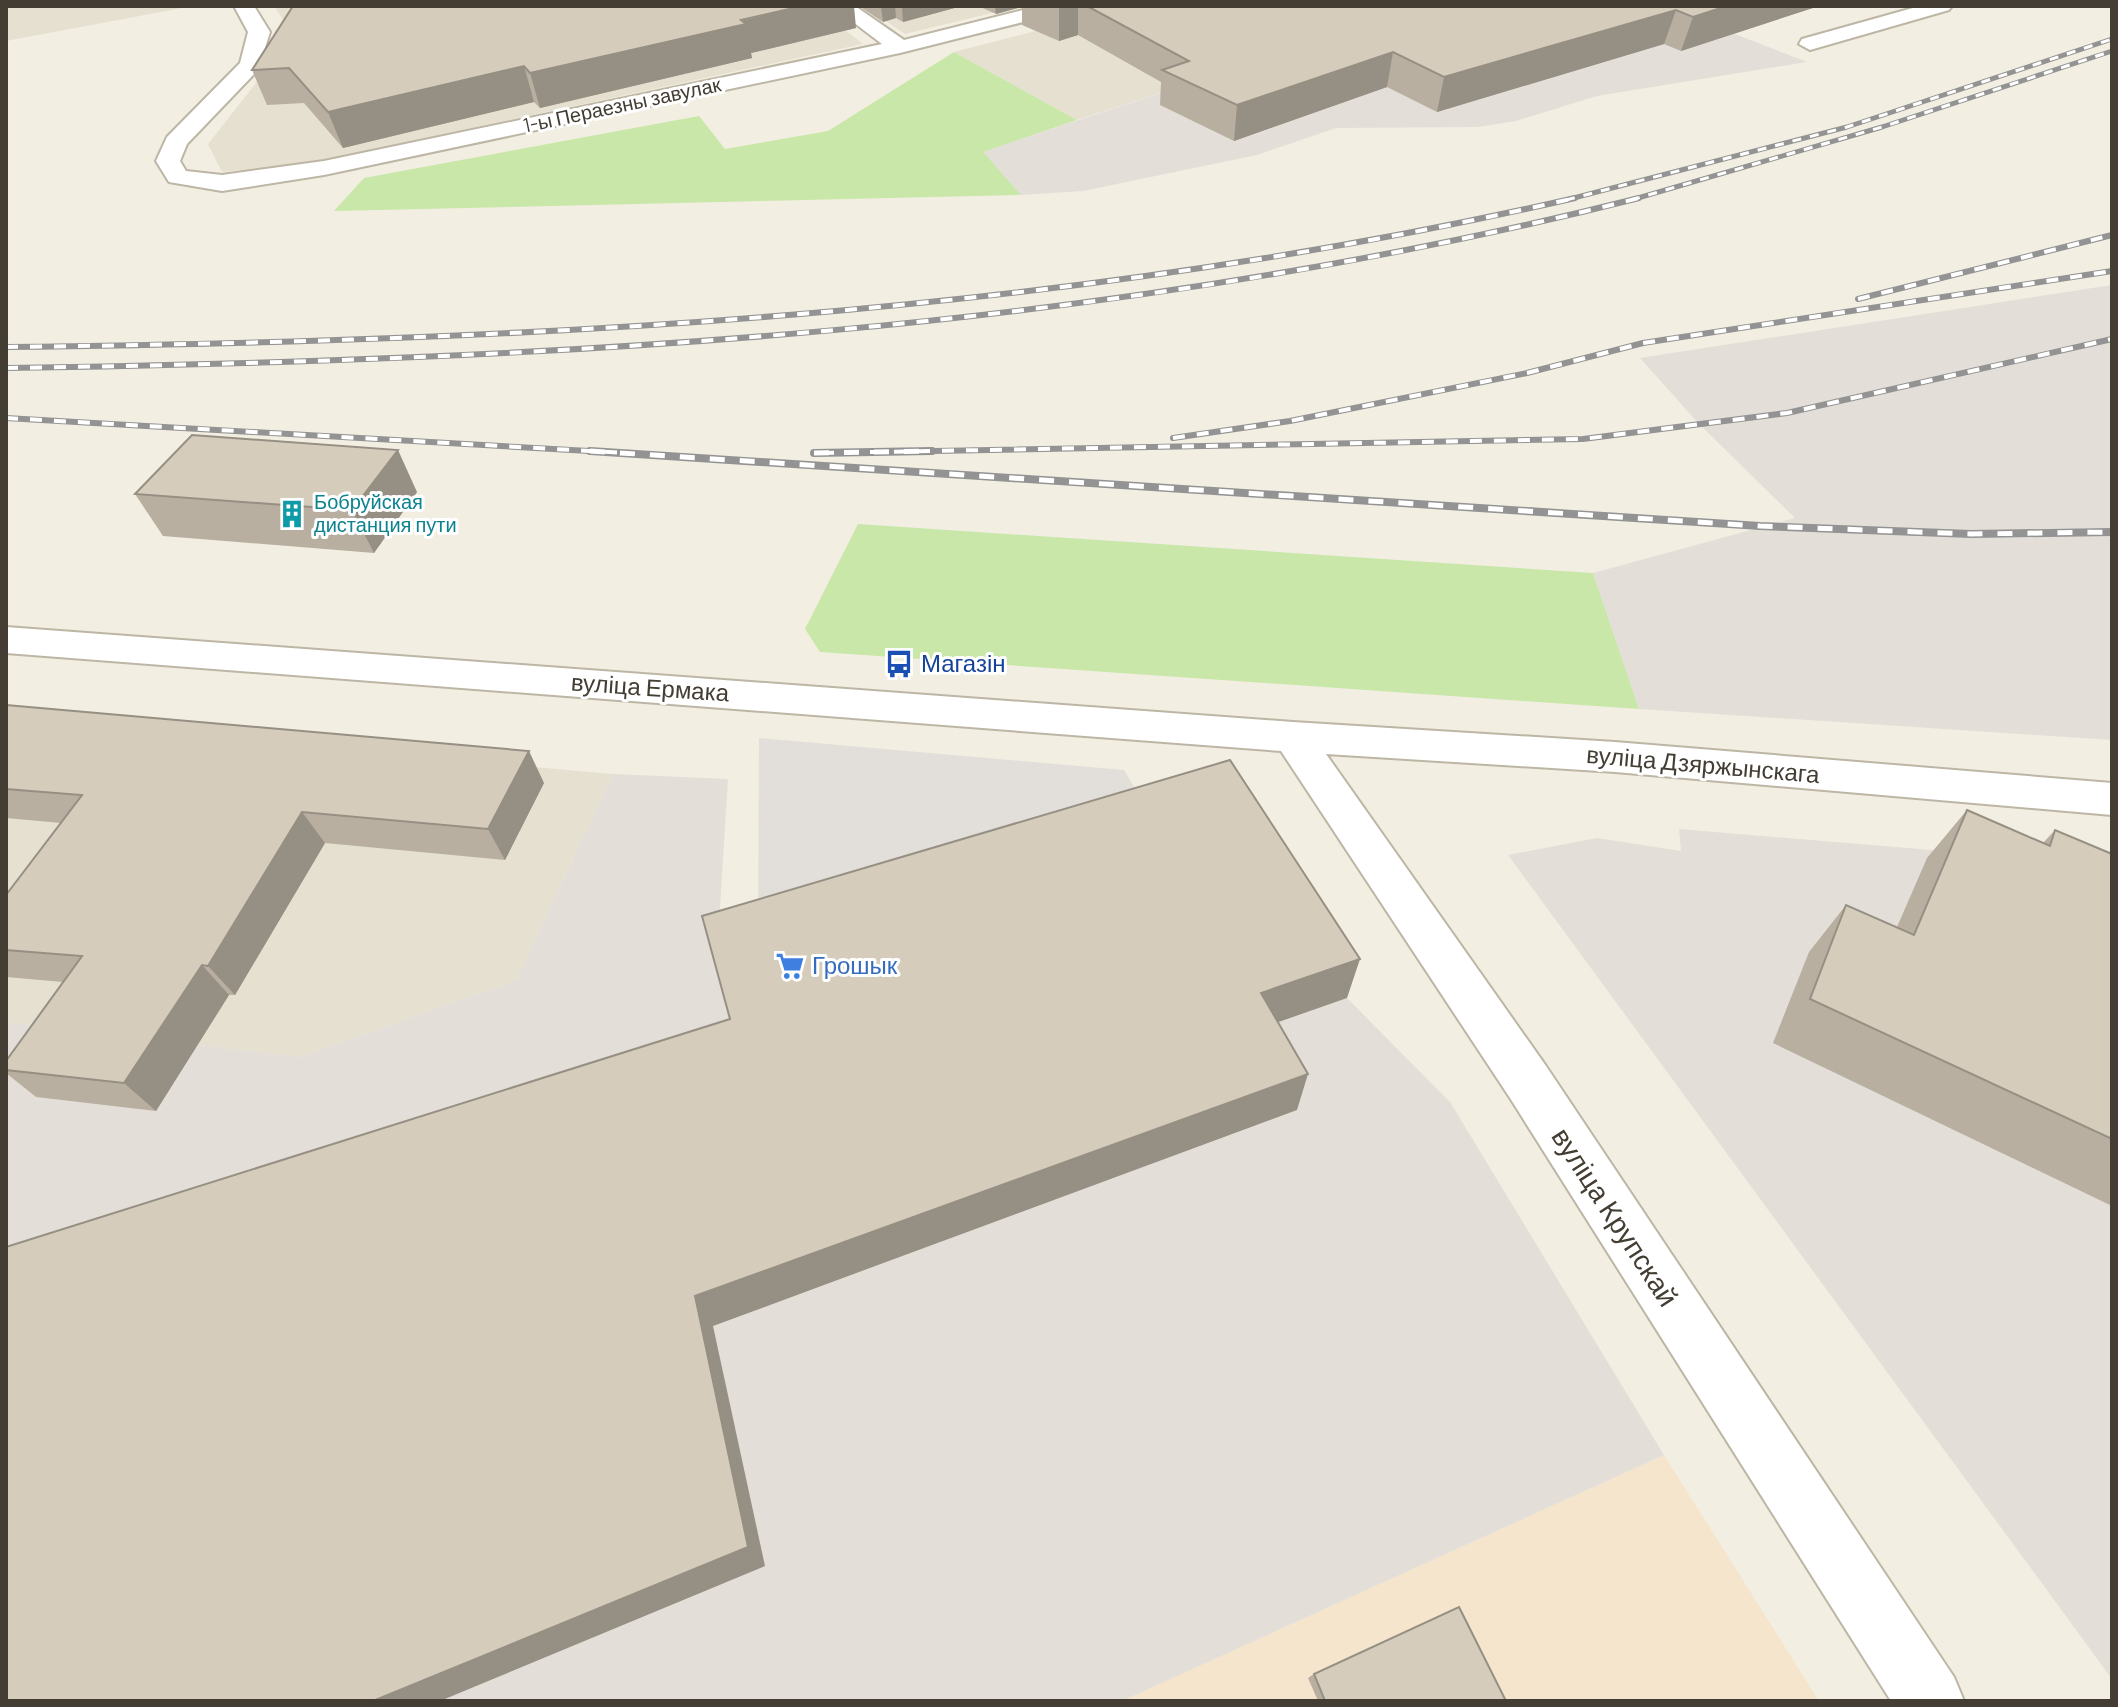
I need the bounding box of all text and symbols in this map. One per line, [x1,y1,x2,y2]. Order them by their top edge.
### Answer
street label: 1-ы Пераезны завулак [521,71,723,137]
place label: Бобруйская дистанция пути [314,489,457,536]
building icon: Бобруйская дистанция пути [277,499,307,529]
place label: Магазін [921,648,1006,677]
bus stop icon: Магазін [884,649,914,679]
street label: вуліца Ермака [570,667,731,707]
street label: вуліца Дзяржынскага [1585,739,1822,788]
place label: Грошык [812,950,898,979]
supermarket icon: Грошык [775,951,805,981]
street label: вуліца Крупскай [1545,1121,1686,1312]

